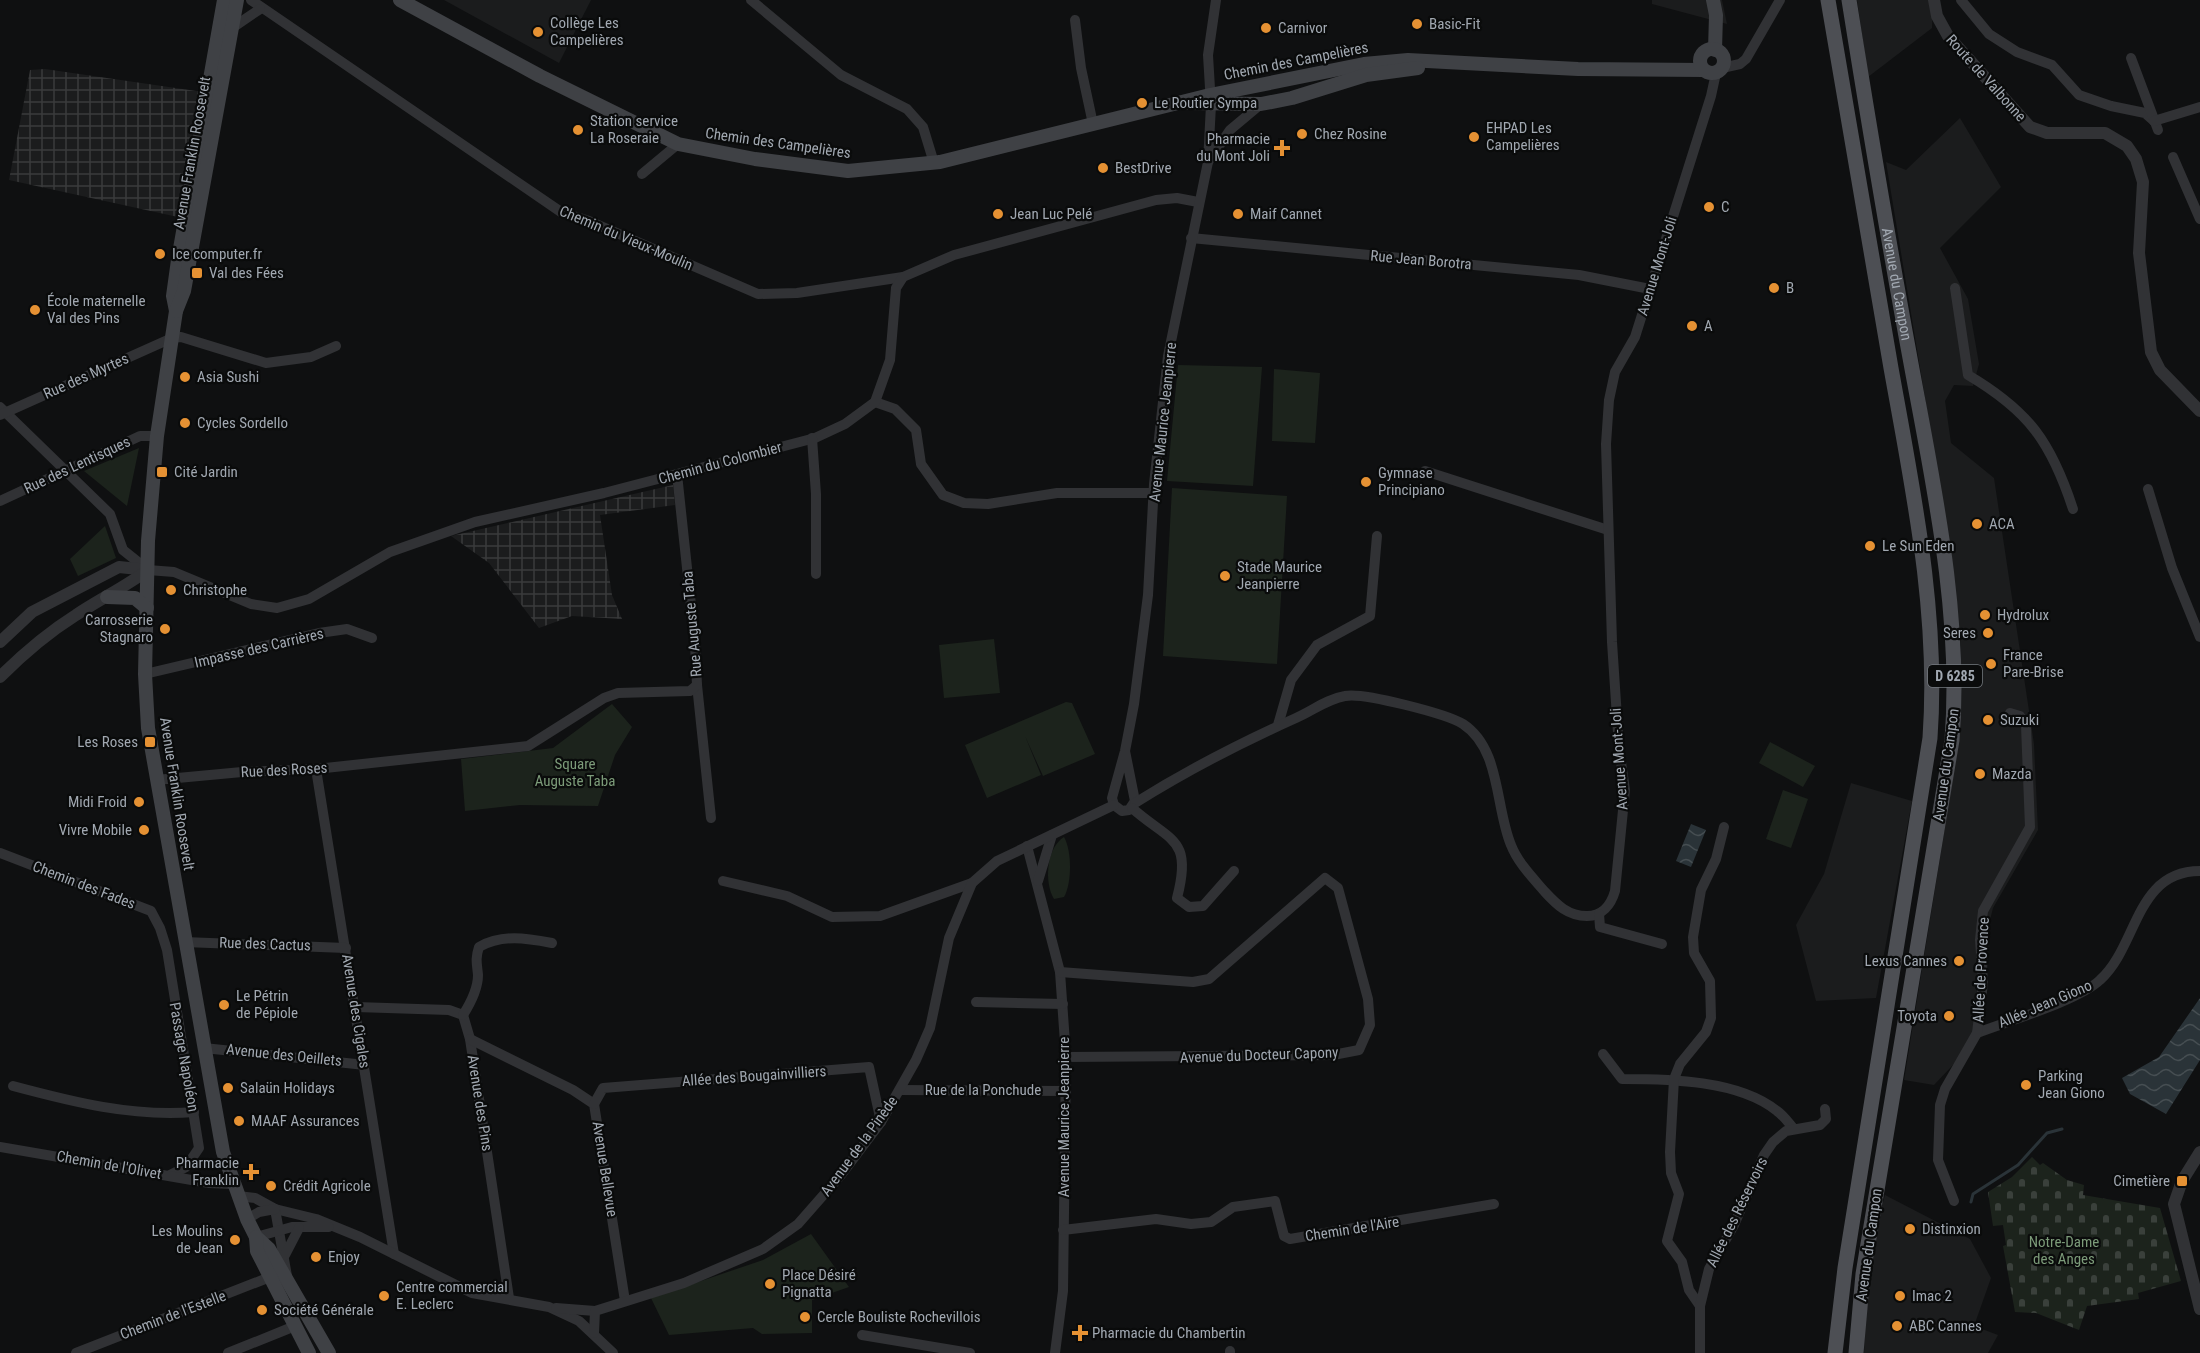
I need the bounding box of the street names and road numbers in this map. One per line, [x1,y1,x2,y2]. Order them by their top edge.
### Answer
street label: Route de Valbonne [1942,31,2030,125]
street label: Chemin des Campelières [1222,38,1370,84]
street label: Avenue Franklin Roosevelt [170,75,214,231]
street label: Chemin des Campelières [704,124,852,162]
street label: Chemin du Vieux-Moulin [557,202,695,274]
street label: Avenue Mont-Joli [1633,214,1681,318]
street label: Avenue du Campon [1878,226,1916,342]
street label: Rue Jean Borotra [1370,247,1472,273]
street label: Avenue Maurice Jeanpierre [1146,341,1180,503]
street label: Rue des Myrtes [41,349,131,403]
street label: Rue des Lentisques [21,432,133,498]
street label: Chemin du Colombier [656,438,784,488]
street label: Rue Auguste Taba [678,570,706,678]
street label: Impasse des Carrières [193,624,326,672]
road number: D 6285 [1928,665,1982,687]
street label: Avenue Mont-Joli [1606,707,1632,811]
street label: Avenue du Campon [1929,707,1963,823]
street label: Avenue Franklin Roosevelt [156,716,198,872]
street label: Rue des Roses [240,759,328,781]
street label: Chemin des Fades [30,857,138,913]
street label: Allée de Provence [1969,917,1993,1023]
street label: Rue des Cactus [219,933,311,955]
street label: Avenue des Cigales [338,953,374,1069]
street label: Allée Jean Giono [1996,976,2094,1032]
street label: Passage Napoléon [166,1001,202,1113]
street label: Avenue Maurice Jeanpierre [1055,1037,1073,1197]
street label: Avenue des Oeillets [225,1040,343,1070]
street label: Avenue du Docteur Capony [1179,1043,1339,1067]
street label: Avenue des Pins [464,1054,497,1153]
street label: Allée des Bougainvilliers [681,1062,827,1090]
street label: Rue de la Ponchude [925,1081,1041,1099]
street label: Avenue de la Pinède [817,1093,901,1199]
street label: Avenue Bellevue [589,1120,621,1218]
street label: Chemin de l'Olivet [55,1147,163,1183]
street label: Allée des Réservoirs [1703,1154,1771,1270]
street label: Avenue du Campon [1852,1187,1886,1303]
street label: Chemin de l'Aire [1304,1213,1400,1245]
street label: Chemin de l'Estelle [118,1287,228,1343]

